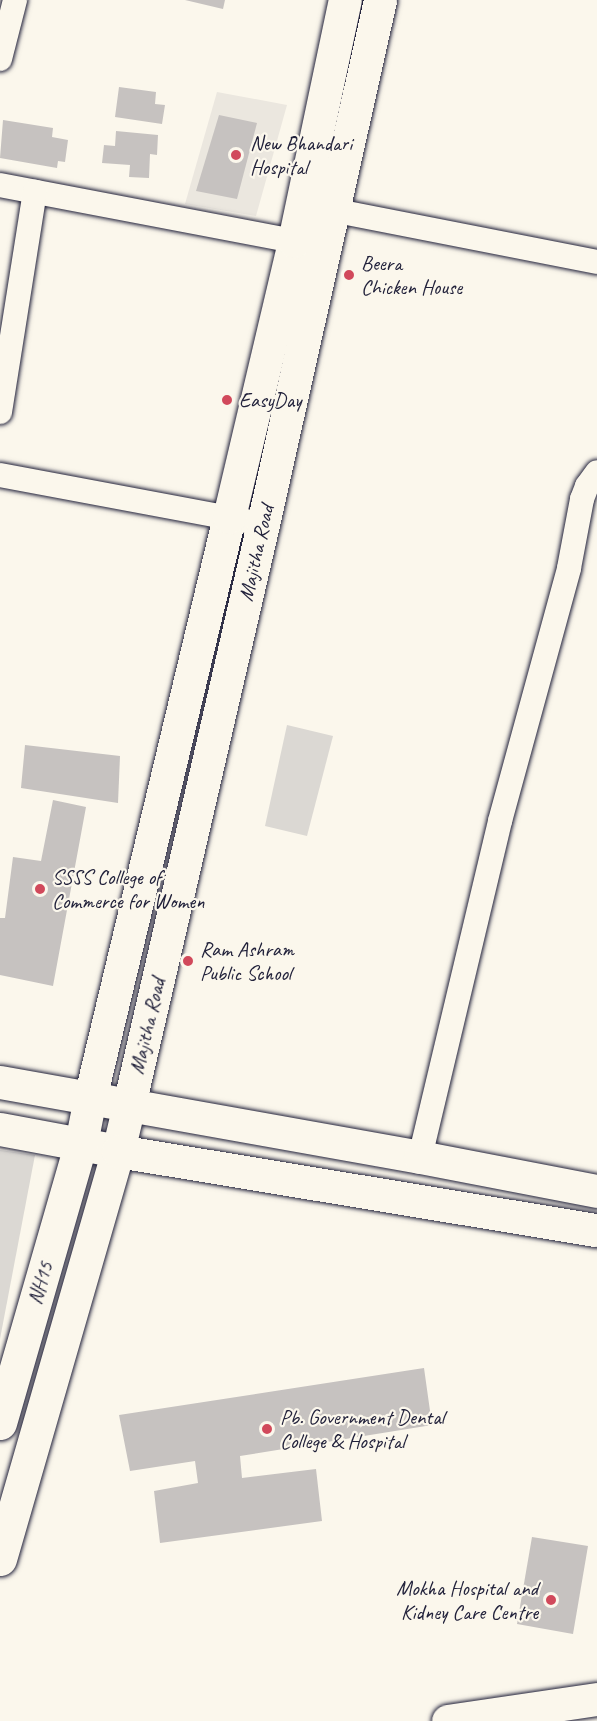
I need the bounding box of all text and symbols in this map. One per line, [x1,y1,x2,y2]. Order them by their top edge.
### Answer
place label: New Bhandari Hospital [250,130,353,180]
marker: New Bhandari Hospital [227,146,245,164]
place label: Beera Chicken House [361,250,462,300]
marker: Beera Chicken House [342,268,356,282]
place label: EasyDay [239,387,301,413]
marker: EasyDay [220,393,234,407]
street label: Majitha Road [233,502,279,604]
place label: SSSS College of Commerce for Women [52,864,204,914]
marker: SSSS College of Commerce for Women [33,882,47,896]
place label: Ram Ashram Public School [200,936,293,986]
marker: Ram Ashram Public School [181,954,195,968]
street label: Majitha Road [124,975,170,1077]
street label: NH15 [22,1259,58,1307]
place label: Pb. Government Dental College & Hospital [280,1404,444,1454]
marker: Pb. Government Dental College & Hospital [258,1420,276,1438]
place label: Mokha Hospital and Kidney Care Centre [395,1575,538,1625]
marker: Mokha Hospital and Kidney Care Centre [542,1591,560,1609]

